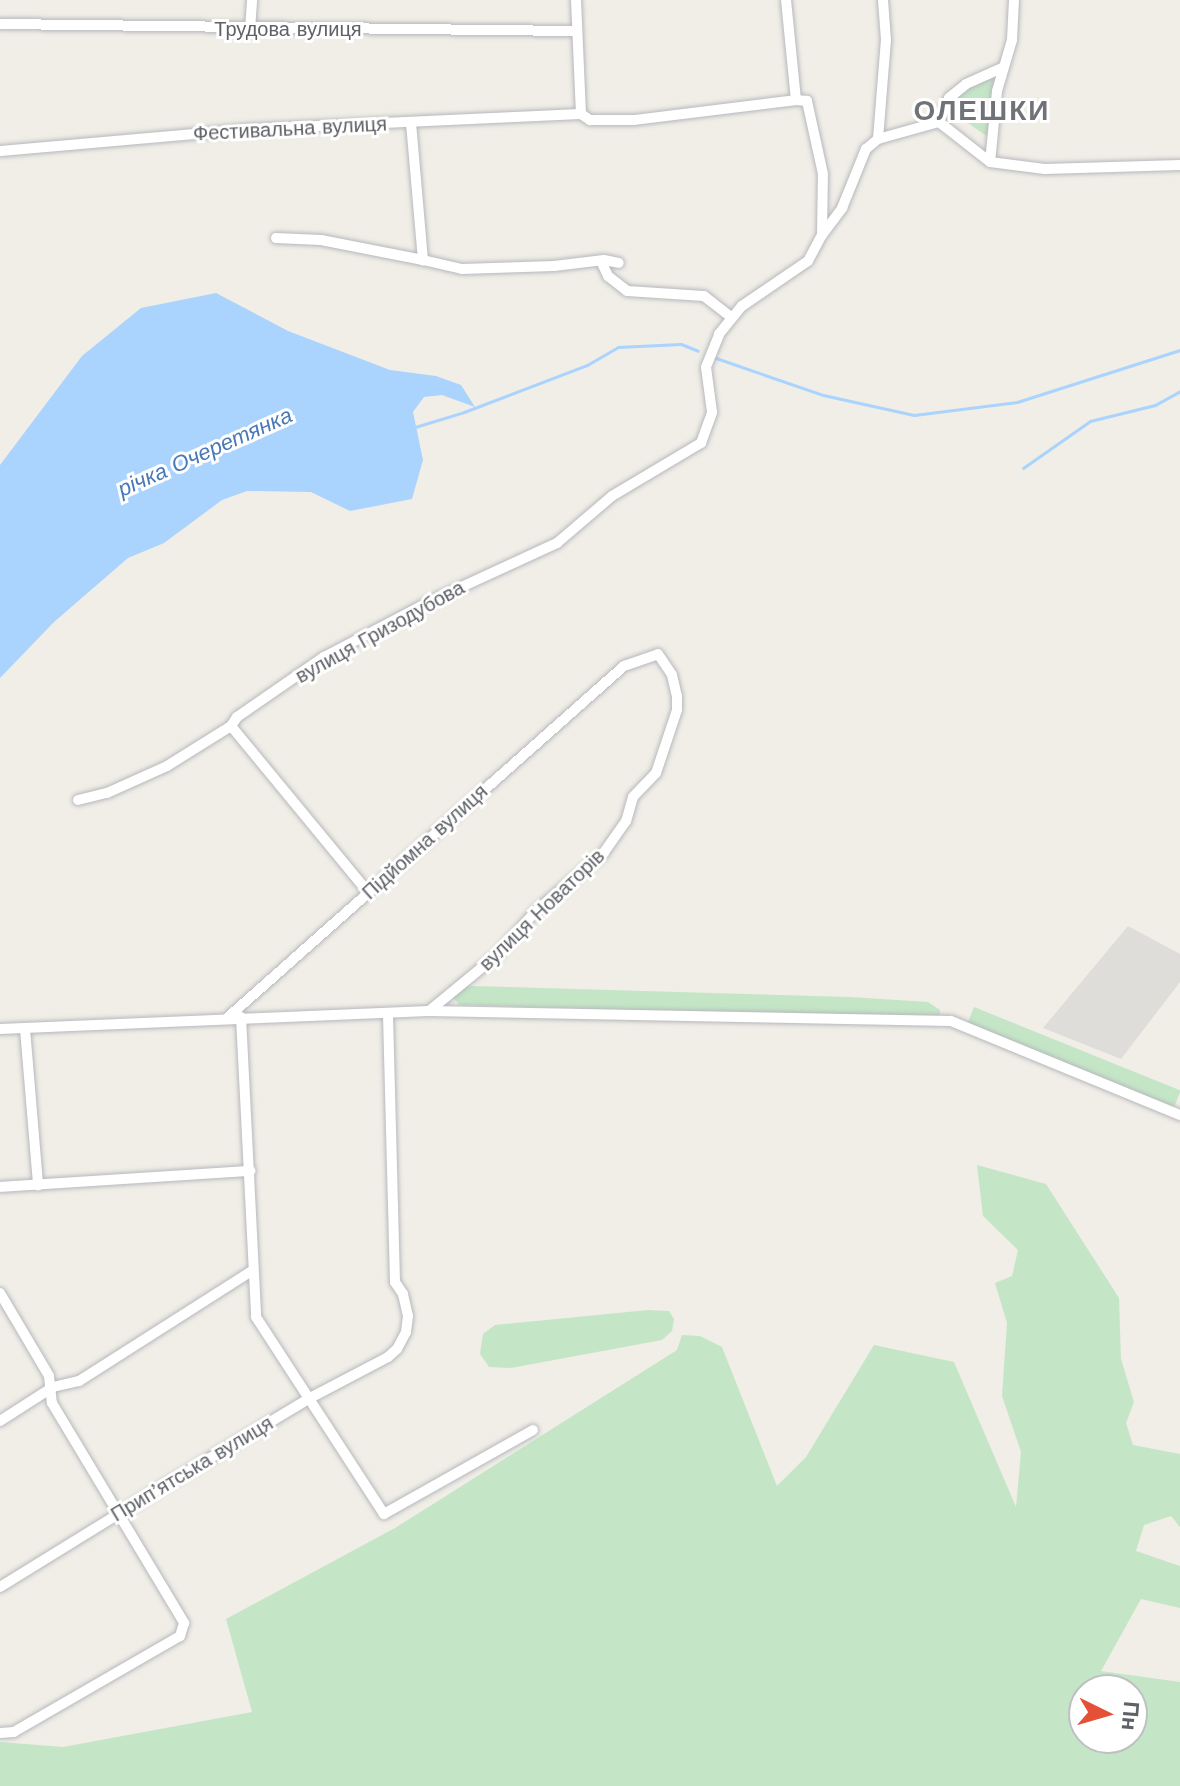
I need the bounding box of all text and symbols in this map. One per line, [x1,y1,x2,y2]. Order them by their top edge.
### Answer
street label: Трудова вулиця [214,17,362,41]
district label: ОЛЕШКИ [914,94,1050,128]
street label: Фестивальна вулиця [192,112,388,146]
water label: річка Очеретянка [114,402,296,502]
street label: вулиця Гризодубова [291,576,469,688]
street label: Підйомна вулиця [357,779,493,905]
street label: вулиця Новаторів [474,844,610,976]
street label: Прип’ятська вулиця [107,1411,277,1527]
north arrow [1068,1674,1148,1754]
text: Пн [1117,1700,1144,1732]

